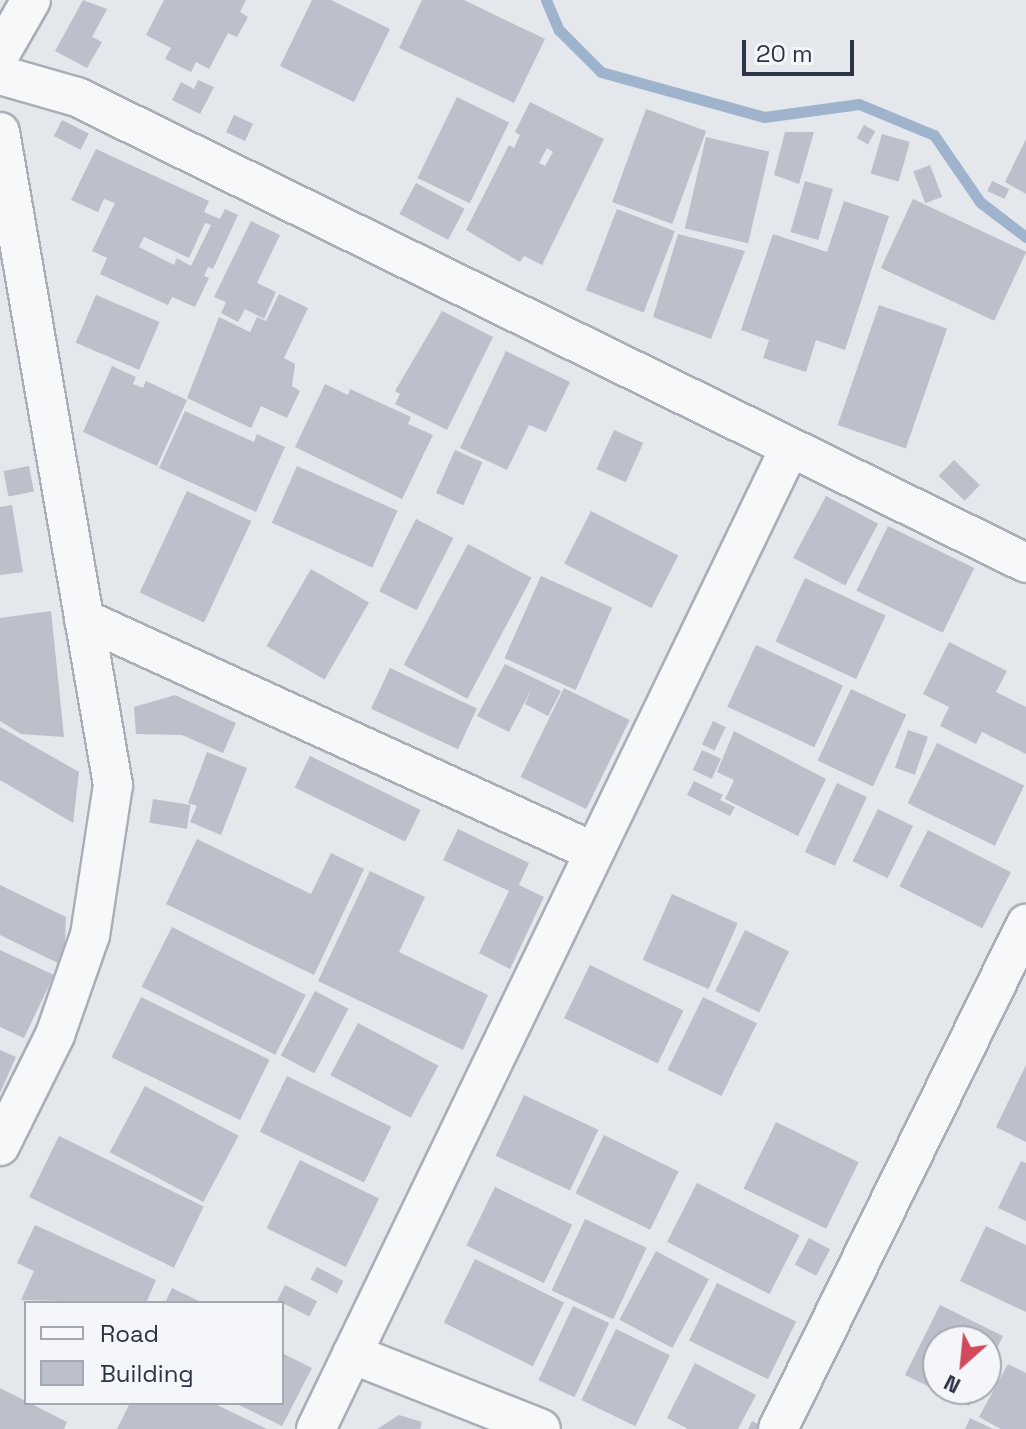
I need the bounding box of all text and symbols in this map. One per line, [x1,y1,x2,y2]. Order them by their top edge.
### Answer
scale bar [746,24,858,74]
text: 20 m [756,38,813,69]
legend [24,1301,284,1405]
text: Road [100,1318,159,1349]
north arrow [922,1325,1002,1405]
text: Building [100,1358,194,1389]
text: N [939,1369,965,1400]

